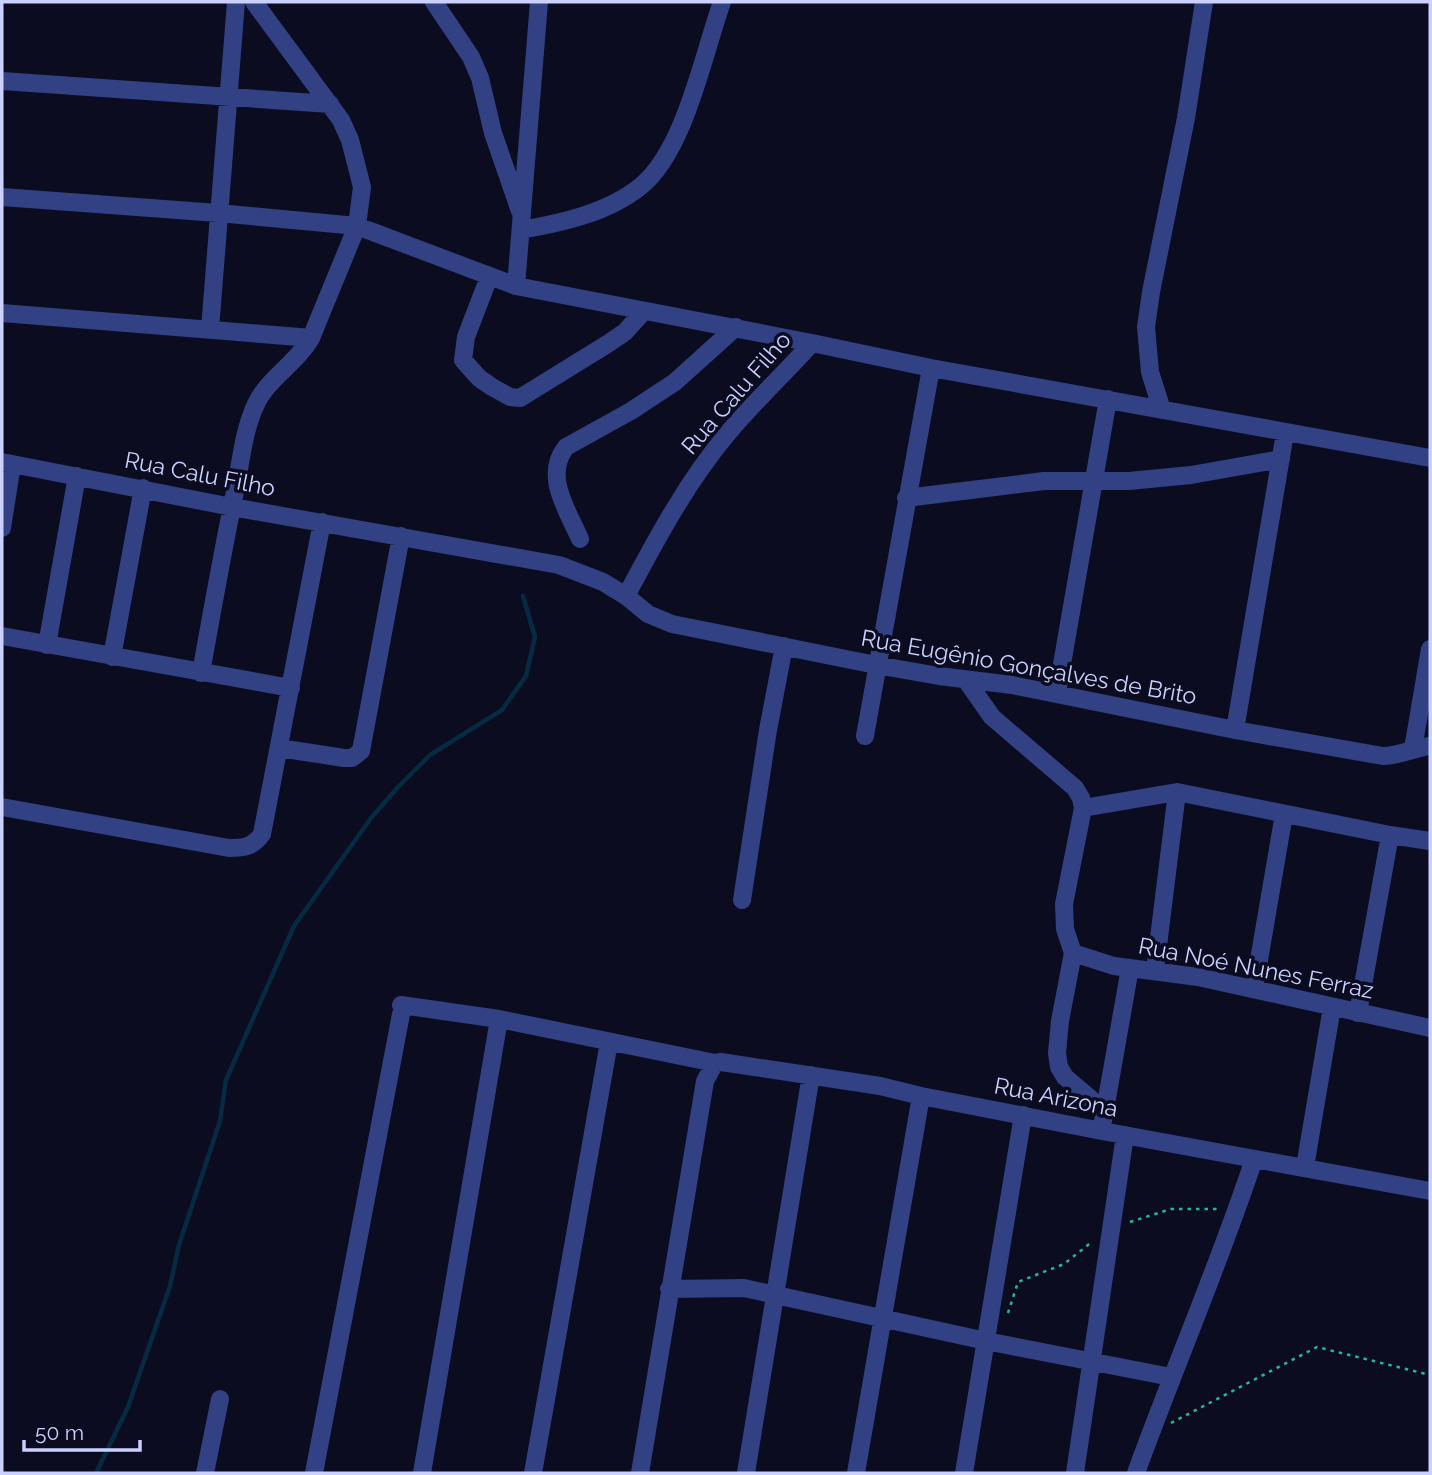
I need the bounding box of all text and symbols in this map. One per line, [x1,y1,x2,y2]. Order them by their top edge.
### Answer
street label: Rua Calu Filho [675,326,796,459]
street label: Rua Calu Filho [122,446,278,501]
street label: Rua Eugênio Gonçalves de Brito [859,624,1199,709]
street label: Rua Noé Nunes Ferraz [1136,931,1376,1004]
street label: Rua Arizona [992,1071,1120,1122]
scale bar [24,1408,140,1452]
text: 50 m [35,1420,84,1445]

